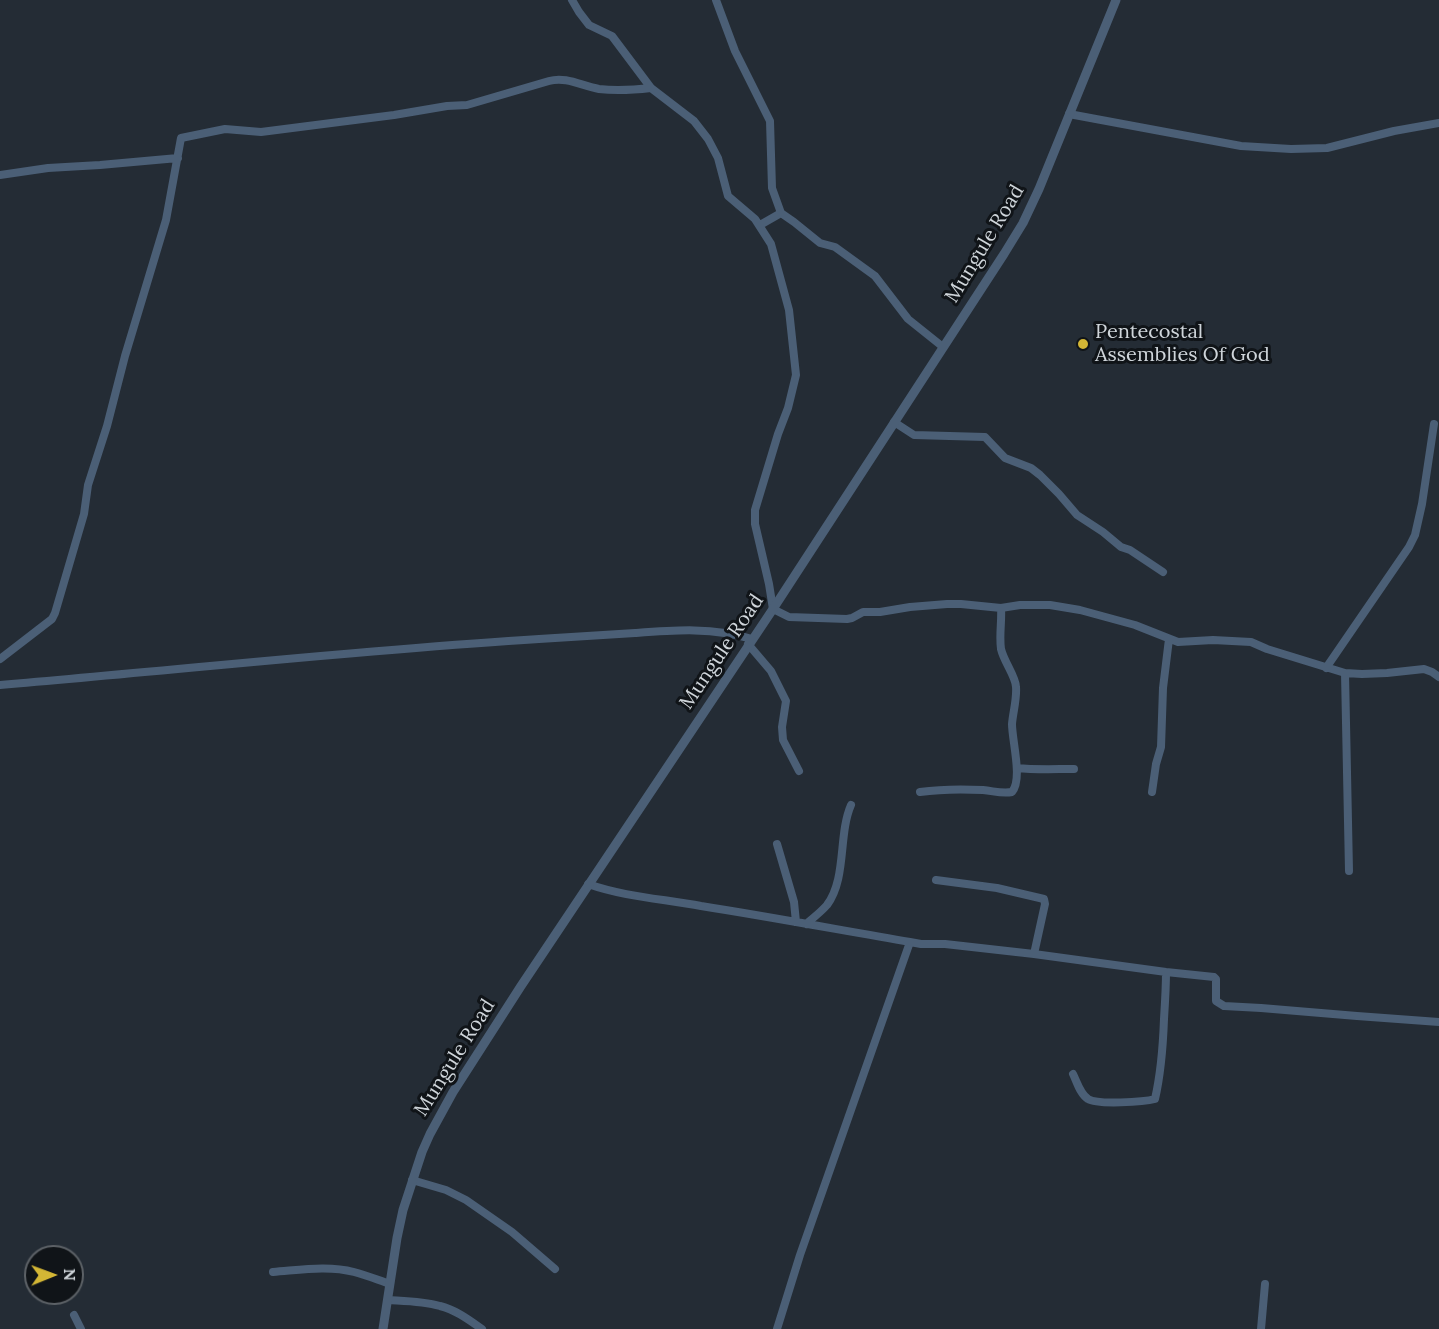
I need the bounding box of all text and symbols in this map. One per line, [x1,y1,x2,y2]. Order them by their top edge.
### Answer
street label: Mungule Road [940,181,1030,307]
place label: Pentecostal Assemblies Of God [1095,320,1270,367]
marker: Pentecostal Assemblies Of God [1076,337,1090,351]
street label: Mungule Road [675,590,769,714]
street label: Mungule Road [409,995,501,1121]
north arrow [24,1245,84,1305]
text: N [60,1268,80,1281]

